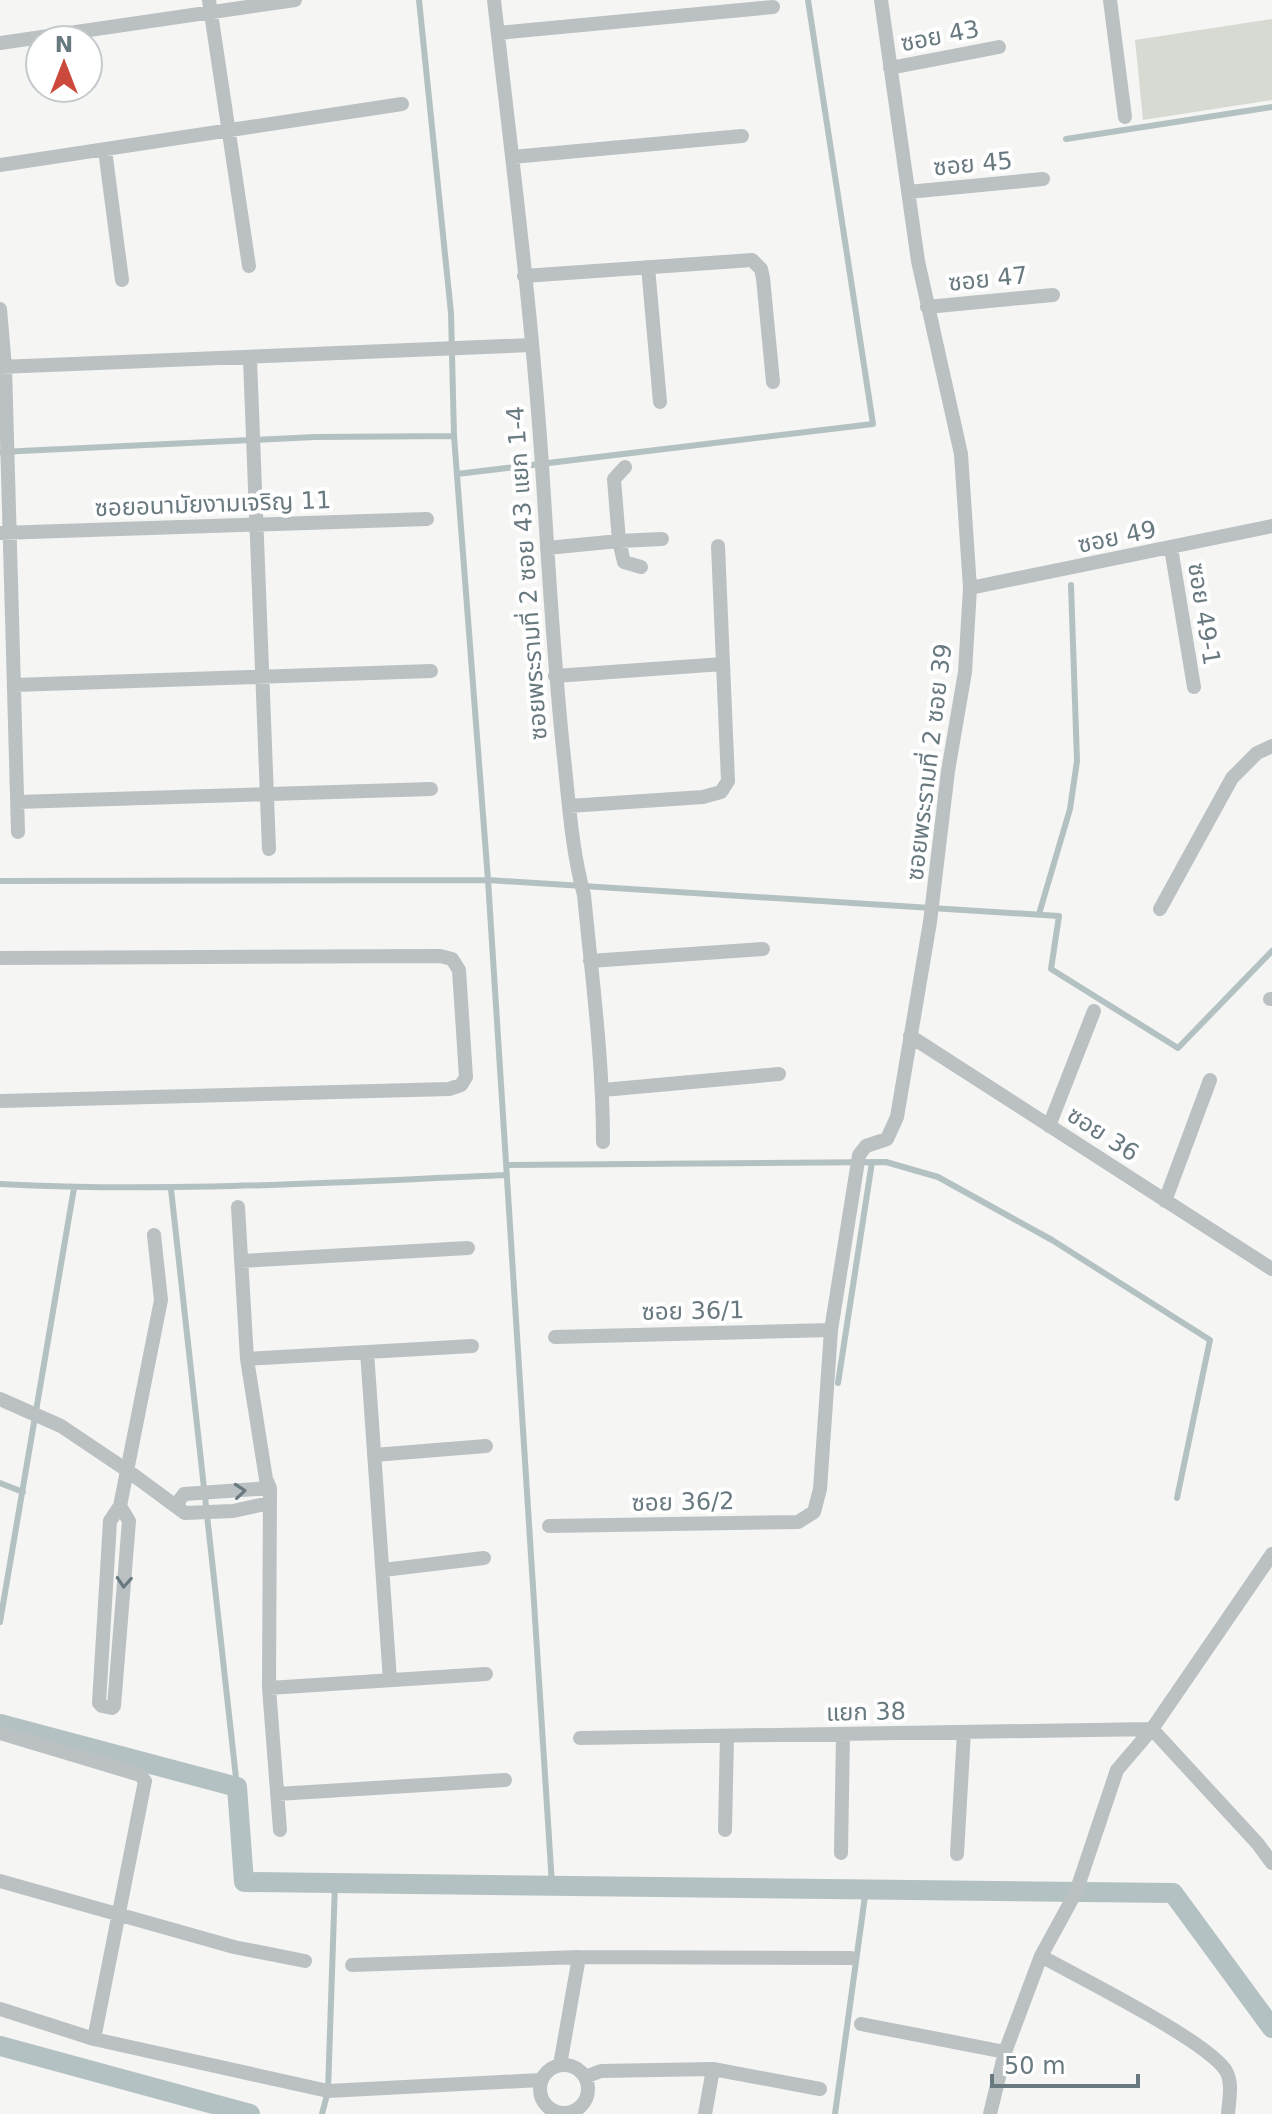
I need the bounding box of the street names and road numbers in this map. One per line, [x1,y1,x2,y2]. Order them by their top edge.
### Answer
street label: ซอย 43 [898,15,982,57]
street label: ซอย 45 [932,147,1014,181]
street label: ซอย 47 [947,261,1029,297]
street label: ซอยพระรามที่ 2 ซอย 43 แยก 1-4 [498,405,553,741]
street label: ซอยอนามัยงามเจริญ 11 [94,486,332,522]
street label: ซอย 49 [1075,515,1159,559]
street label: ซอย 49-1 [1182,561,1226,667]
street label: ซอยพระรามที่ 2 ซอย 39 [898,641,957,882]
street label: ซอย 36 [1062,1101,1144,1167]
street label: ซอย 36/1 [641,1296,745,1326]
street label: ซอย 36/2 [631,1487,735,1517]
street label: แยก 38 [826,1697,906,1727]

